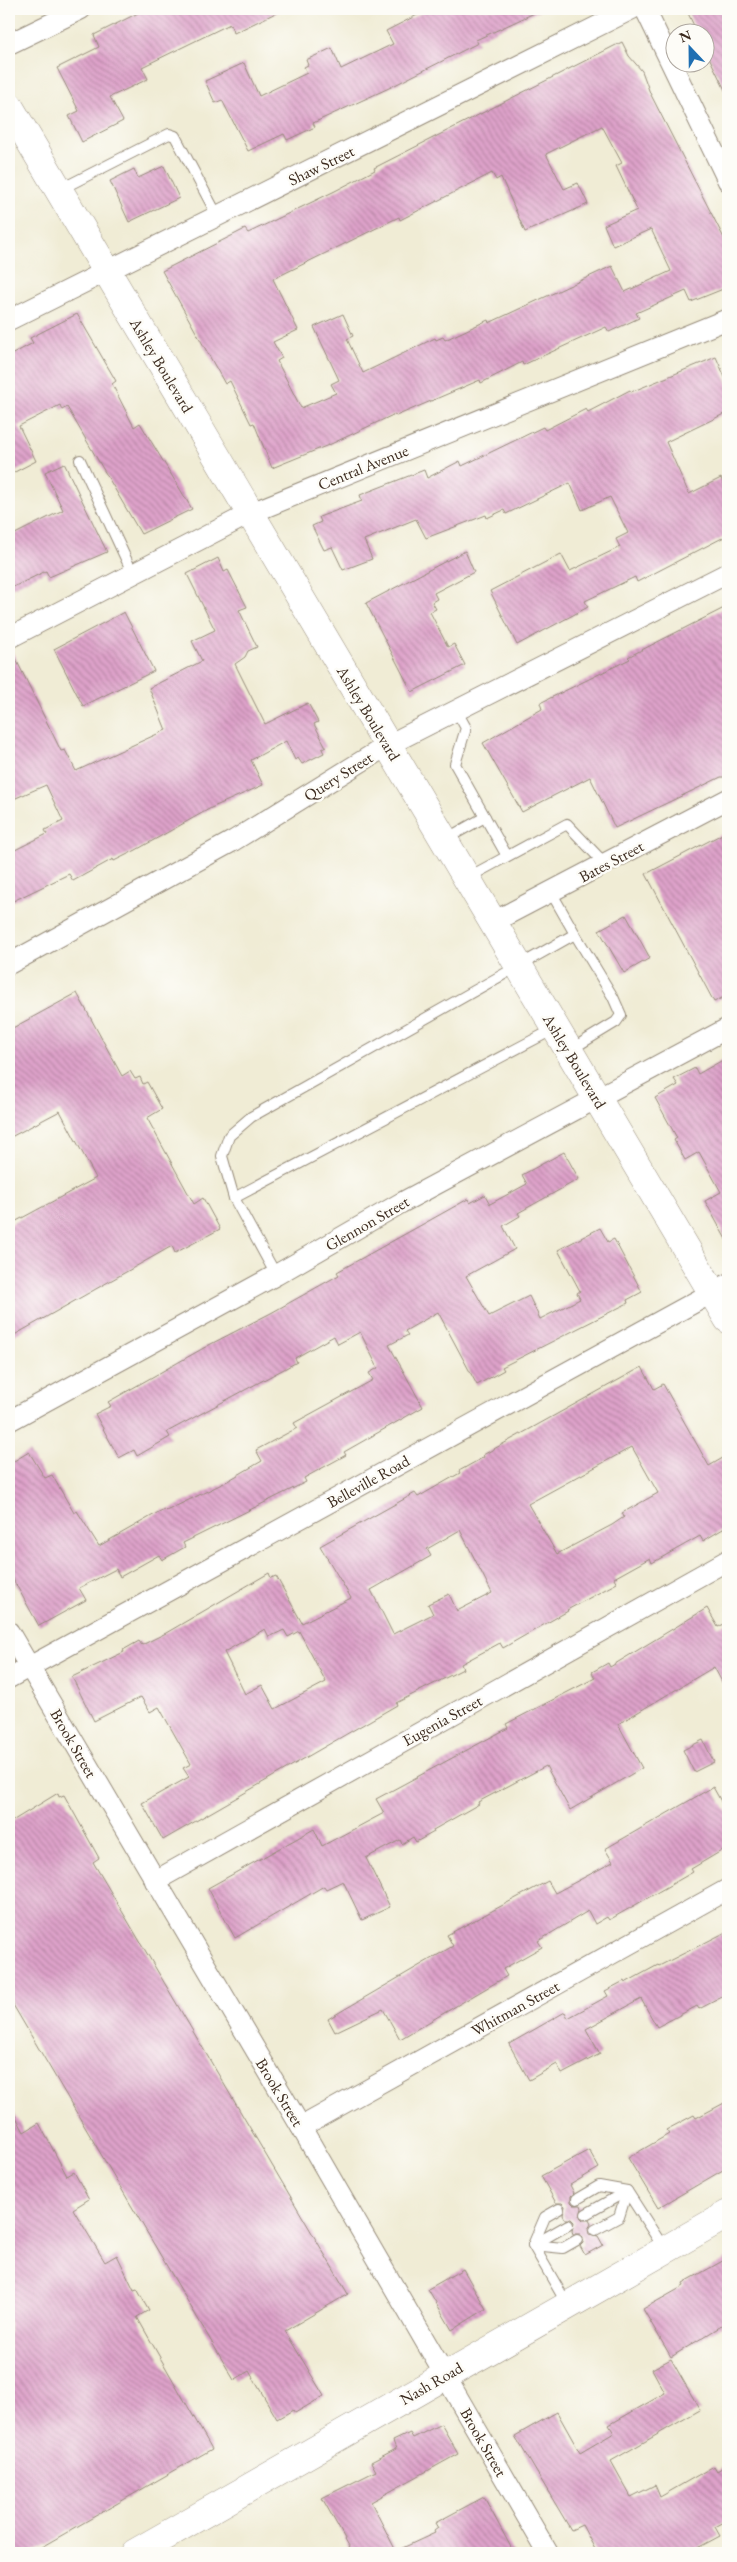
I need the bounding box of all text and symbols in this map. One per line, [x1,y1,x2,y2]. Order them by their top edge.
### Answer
north arrow [664,22,714,72]
text: N [677,25,694,46]
street label: Shaw Street [285,140,358,190]
street label: Ashley Boulevard [124,313,199,417]
street label: Central Avenue [315,440,412,495]
street label: Ashley Boulevard [331,661,406,765]
street label: Query Street [300,747,377,806]
street label: Bates Street [575,836,647,887]
street label: Ashley Boulevard [537,1009,612,1113]
street label: Glennon Street [322,1191,413,1256]
street label: Belleville Road [323,1450,414,1513]
street label: Eugenia Street [399,1690,486,1751]
street label: Brook Street [45,1705,102,1781]
street label: Whitman Street [468,1976,563,2041]
street label: Brook Street [251,2054,308,2130]
street label: Nash Road [396,2357,467,2410]
street label: Brook Street [455,2404,512,2480]

